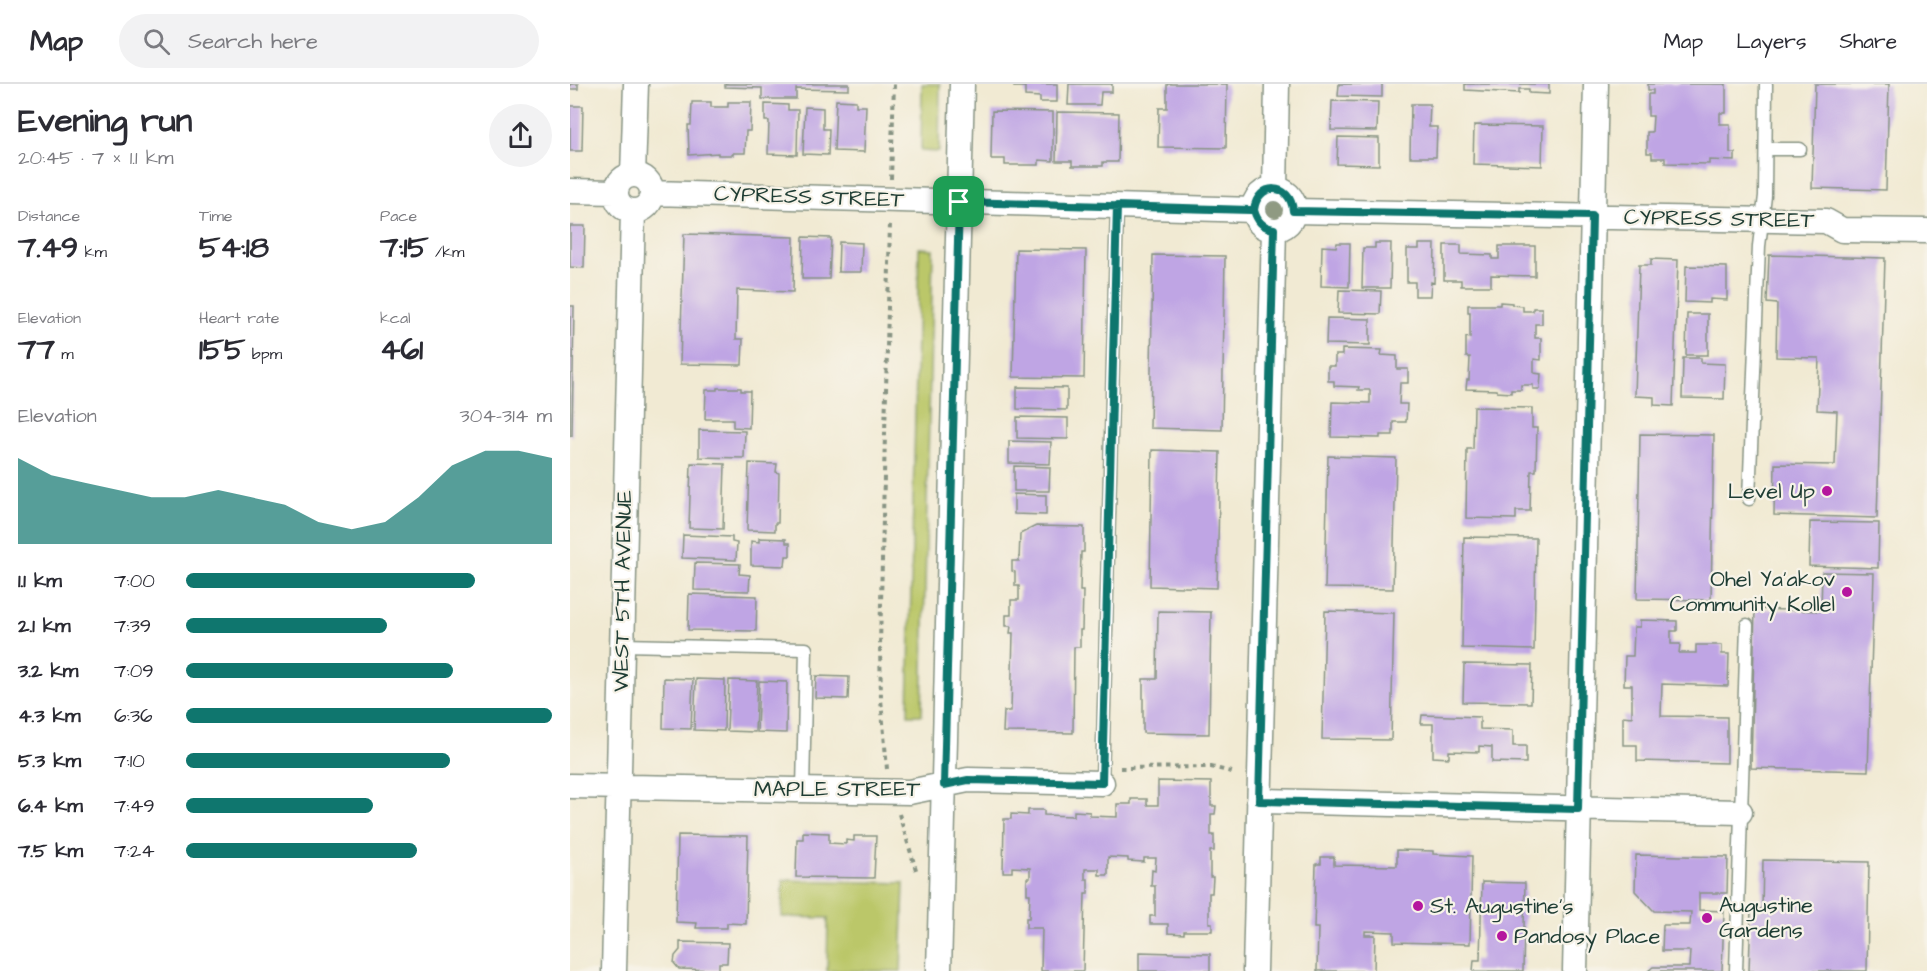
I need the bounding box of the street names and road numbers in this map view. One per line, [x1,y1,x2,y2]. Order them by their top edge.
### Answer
street label: CYPRESS STREET [713,178,905,216]
street label: CYPRESS STREET [1624,202,1815,236]
street label: WEST 5TH AVENUE [606,490,640,692]
street label: MAPLE STREET [754,774,921,805]

